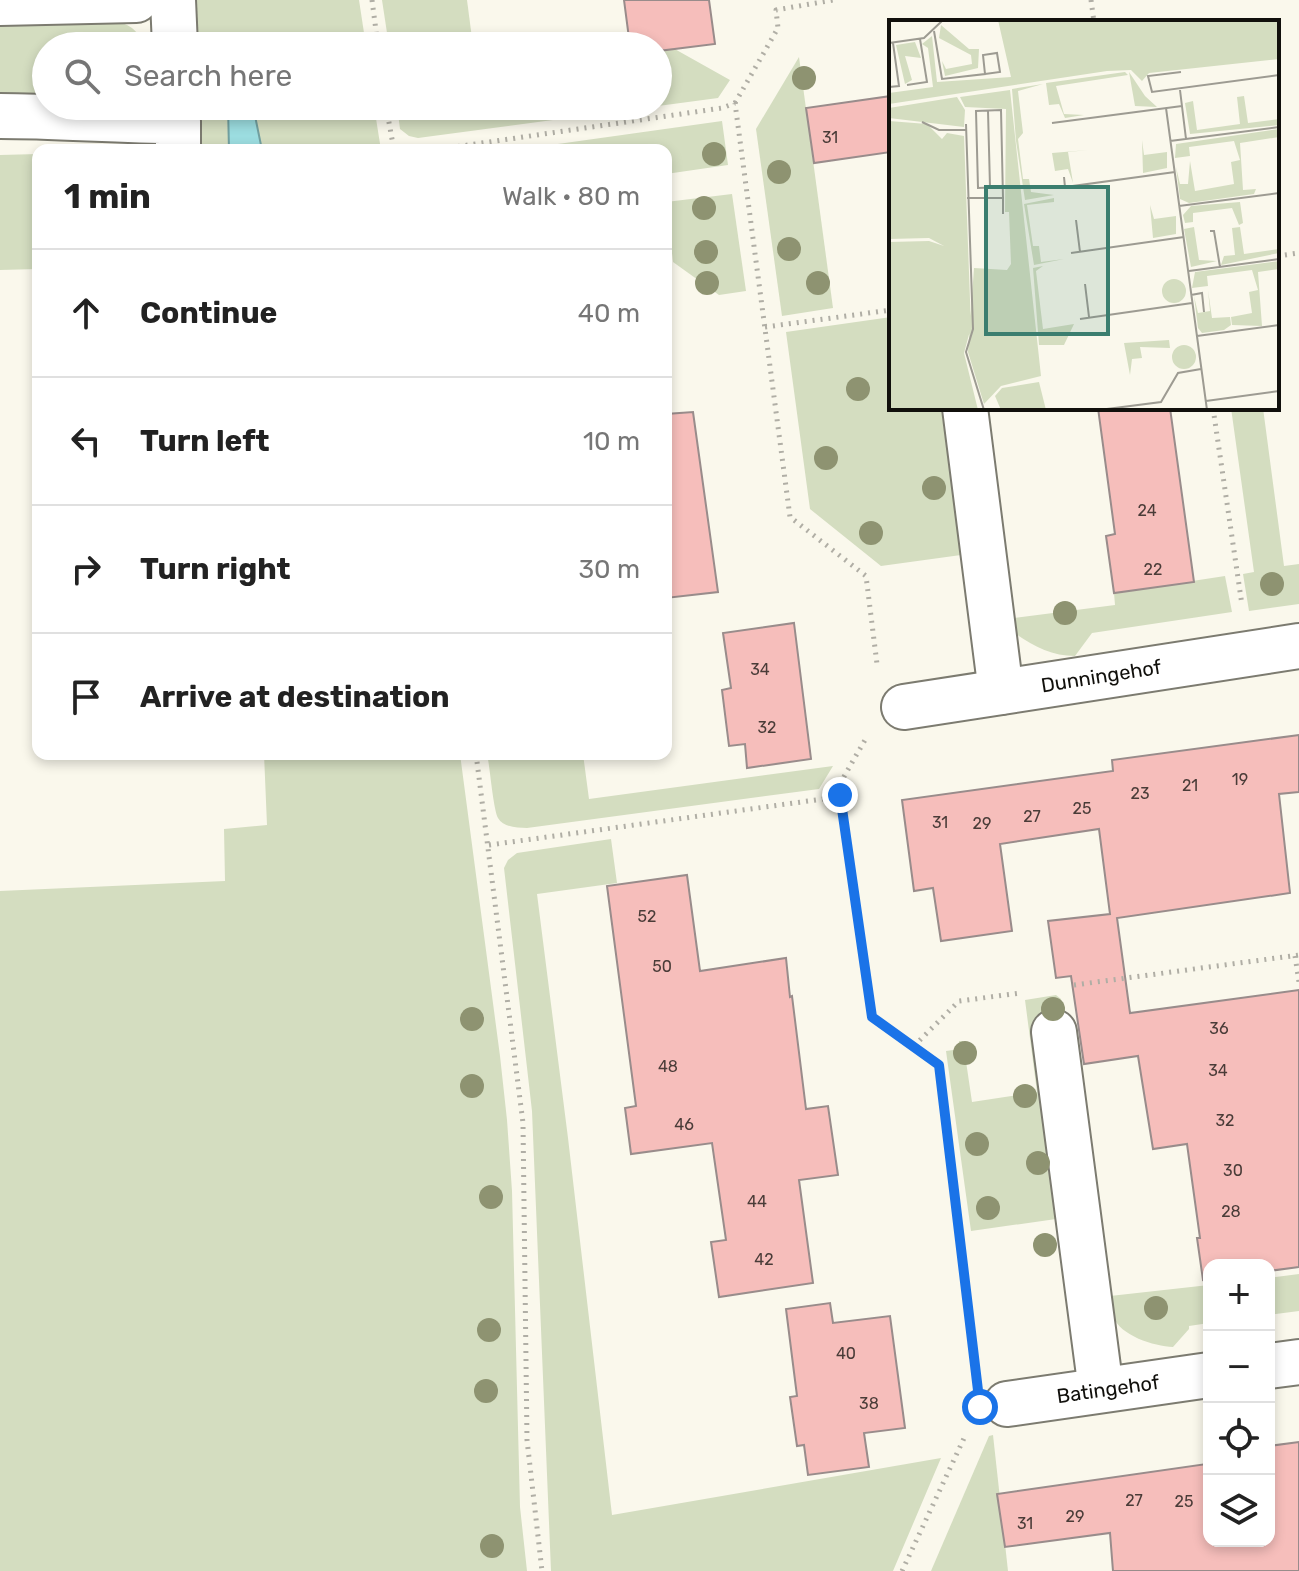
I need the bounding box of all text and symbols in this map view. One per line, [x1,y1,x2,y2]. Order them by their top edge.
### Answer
inset map [889,20,1279,410]
search box [32,32,672,120]
icon: search [60,54,104,98]
text: Search here [124,58,292,94]
house number: 31 [822,128,838,147]
text: 1 min [64,176,151,217]
text: Walk · 80 m [502,181,640,212]
icon: ahead [64,291,108,335]
text: Continue [140,295,277,331]
text: 40 m [578,298,640,329]
icon: left [64,419,108,463]
text: Turn left [140,423,270,459]
text: 10 m [583,426,640,457]
house number: 24 [1137,501,1157,520]
icon: right [64,547,108,591]
text: Turn right [140,551,291,587]
text: 30 m [578,554,640,585]
house number: 22 [1144,560,1162,579]
street label: Dunningehof [1039,655,1163,697]
house number: 34 [750,660,770,679]
icon: arrive [64,675,108,719]
text: Arrive at destination [140,679,450,715]
house number: 32 [757,718,777,737]
house number: 19 [1232,770,1248,789]
house number: 21 [1182,776,1198,795]
route end [822,777,858,813]
house number: 23 [1130,784,1150,803]
house number: 25 [1073,799,1091,818]
house number: 27 [1023,807,1041,826]
house number: 31 [932,813,948,832]
house number: 29 [973,814,991,833]
house number: 52 [638,907,656,926]
house number: 50 [652,957,672,976]
house number: 36 [1209,1019,1229,1038]
house number: 48 [658,1057,678,1076]
house number: 34 [1208,1061,1228,1080]
house number: 32 [1215,1111,1235,1130]
house number: 46 [674,1115,694,1134]
house number: 30 [1223,1161,1243,1180]
house number: 44 [747,1192,767,1211]
house number: 28 [1221,1202,1241,1221]
house number: 42 [754,1250,774,1269]
map controls [1203,1259,1275,1547]
button: + [1203,1259,1275,1331]
button: − [1203,1331,1275,1403]
house number: 40 [836,1344,856,1363]
street label: Batingehof [1055,1370,1161,1408]
route start [962,1389,998,1425]
house number: 38 [859,1394,879,1413]
button: locate [1203,1403,1275,1475]
button: layers [1203,1475,1275,1547]
house number: 27 [1125,1491,1143,1510]
house number: 25 [1175,1492,1193,1511]
house number: 29 [1066,1507,1084,1526]
house number: 31 [1017,1514,1033,1533]

